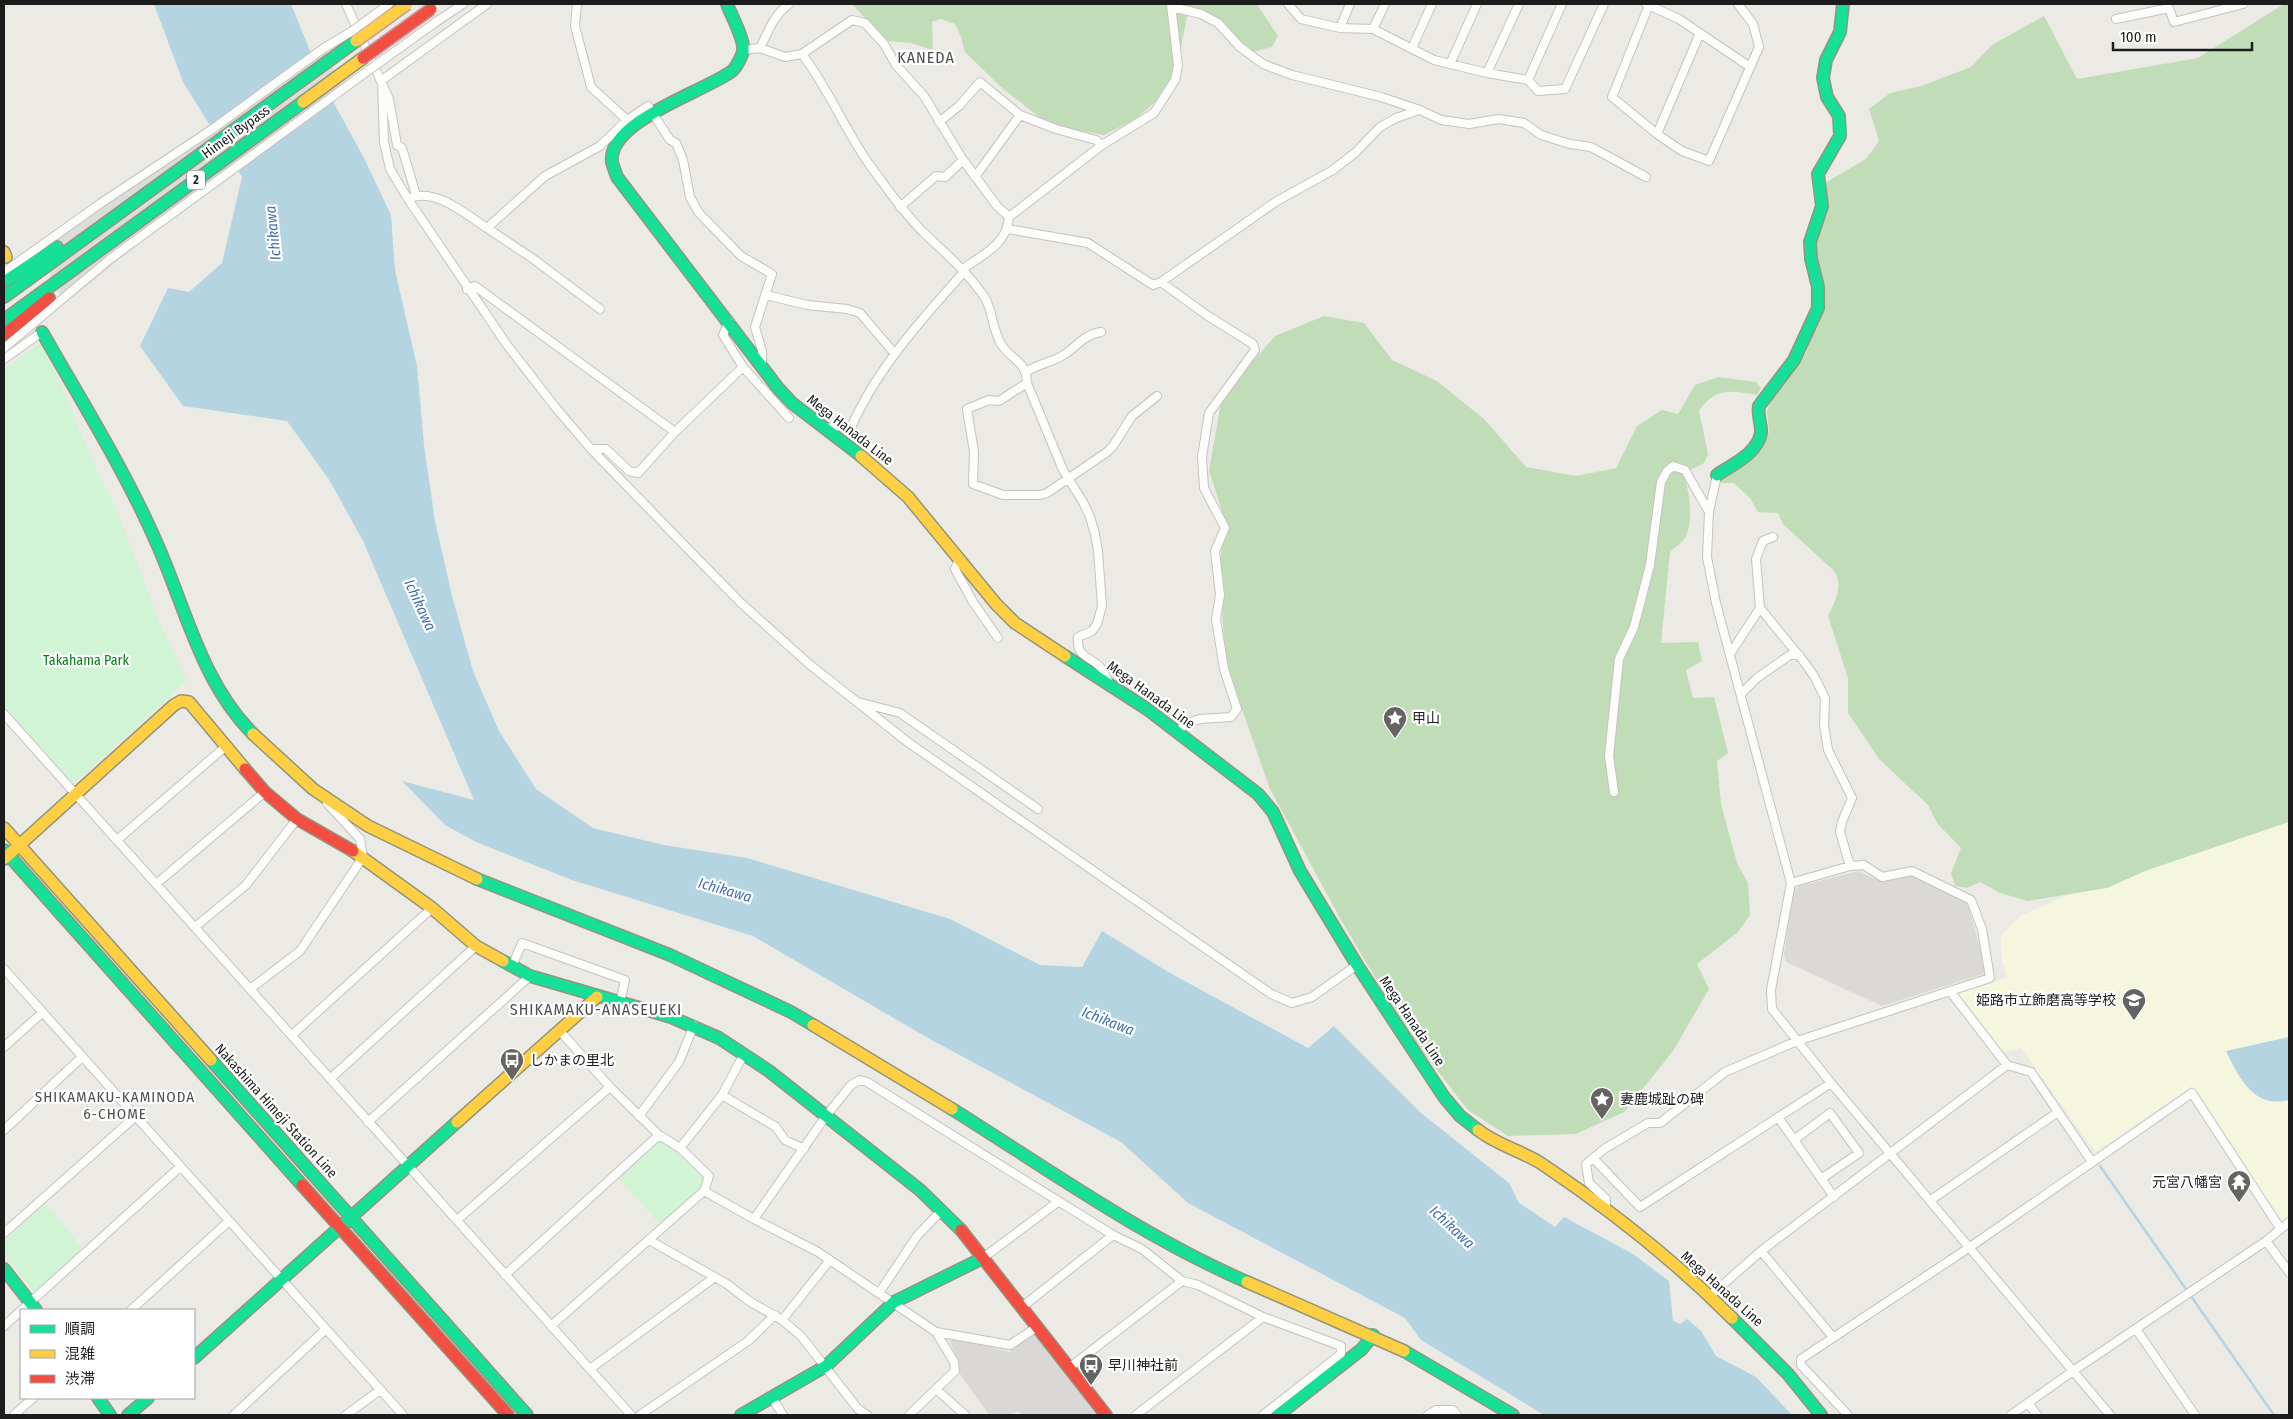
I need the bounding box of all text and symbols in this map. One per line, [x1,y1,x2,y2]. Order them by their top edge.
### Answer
scale bar [2113,20,2252,52]
text: 100 m [2120,28,2157,46]
district label: KANEDA [897,48,955,67]
street label: Himeji Bypass [199,102,273,162]
road number: 2 [187,170,205,190]
water label: Ichikawa [261,205,285,261]
street label: Mega Hanada Line [804,391,897,469]
water label: Ichikawa [400,576,440,634]
park label: Takahama Park [43,652,129,669]
street label: Mega Hanada Line [1104,657,1198,733]
place icon: 甲山 [1382,705,1408,739]
place label: 甲山 [1412,710,1440,727]
water label: Ichikawa [696,874,754,906]
street label: Mega Hanada Line [1376,973,1448,1069]
school or university icon: 姫路市立飾磨高等学校 [2121,987,2147,1021]
place label: 姫路市立飾磨高等学校 [1976,992,2116,1009]
district label: SHIKAMAKU-ANASEUEKI [510,1000,682,1019]
water label: Ichikawa [1079,1003,1137,1039]
street label: Nakashima Himeji Station Line [211,1040,341,1182]
bus stop icon: しかまの里北 [499,1047,525,1081]
place label: しかまの里北 [530,1052,614,1069]
place icon: 妻鹿城趾の碑 [1589,1086,1615,1120]
district label: SHIKAMAKU-KAMINODA 6-CHOME [35,1088,195,1123]
place label: 妻鹿城趾の碑 [1620,1091,1704,1108]
temple icon: 元宮八幡宮 [2226,1169,2252,1203]
place label: 元宮八幡宮 [2152,1174,2222,1191]
water label: Ichikawa [1426,1202,1478,1252]
street label: Mega Hanada Line [1677,1248,1767,1330]
legend [20,1309,195,1399]
text: 順調 [65,1320,95,1338]
text: 混雑 [65,1345,95,1363]
bus stop icon: 早川神社前 [1078,1352,1104,1386]
place label: 早川神社前 [1108,1357,1178,1374]
text: 渋滞 [65,1370,95,1388]

